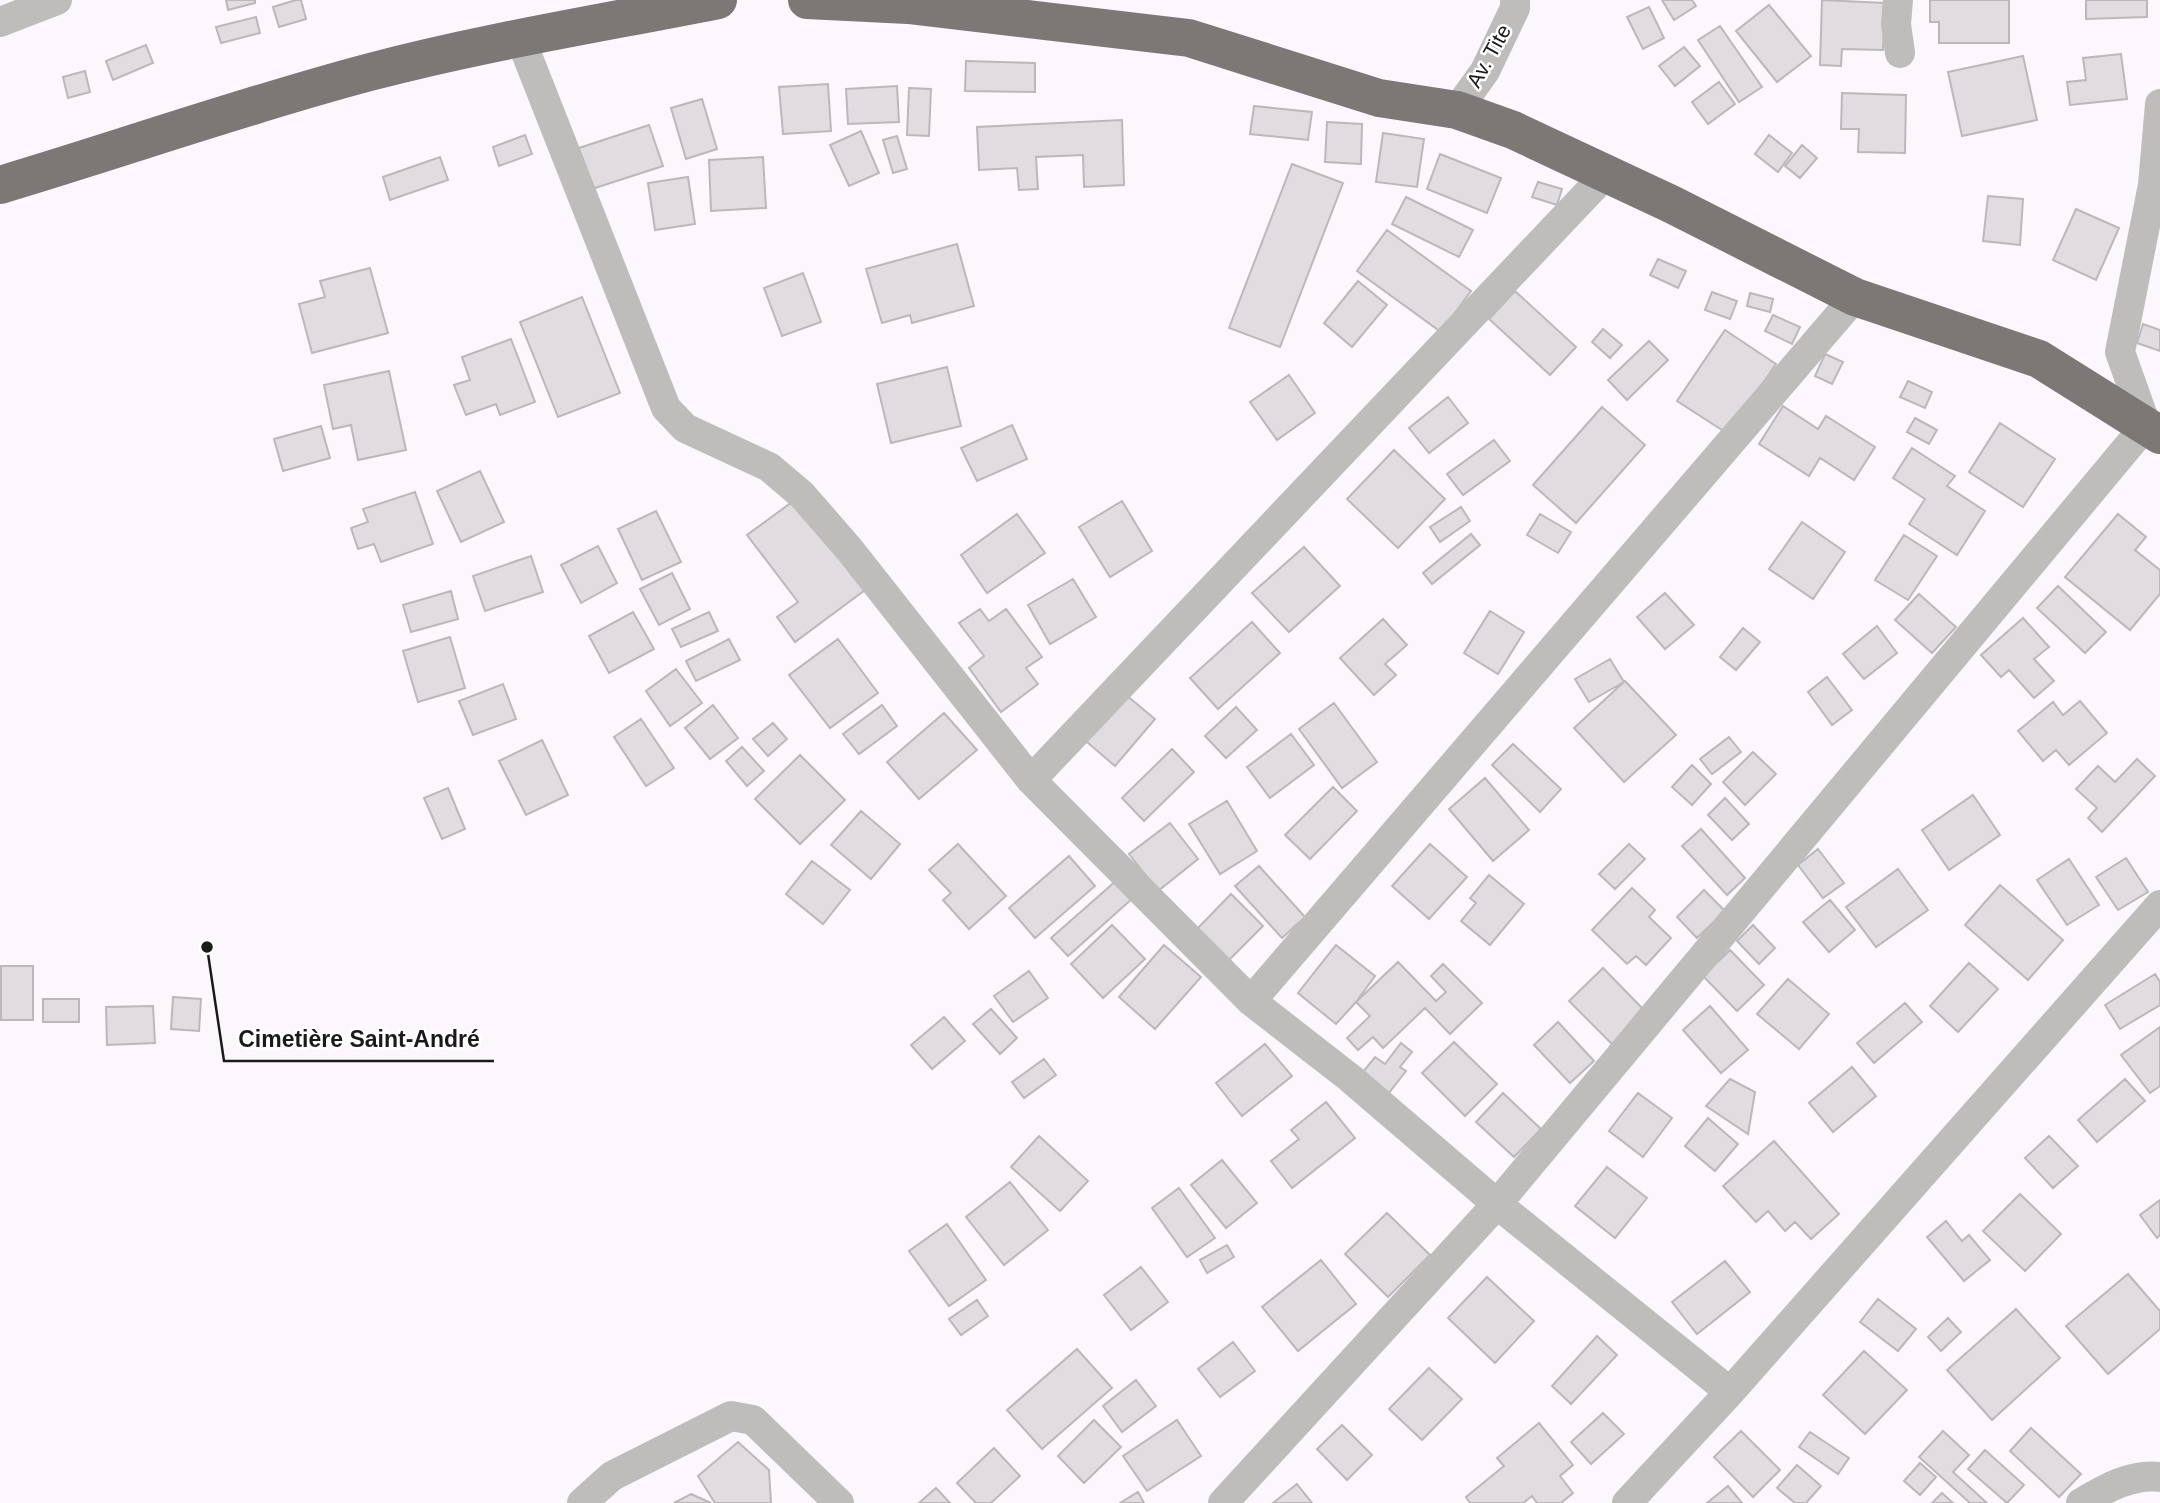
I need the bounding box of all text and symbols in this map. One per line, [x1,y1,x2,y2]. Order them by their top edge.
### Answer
street label: Av. Tite [1462,20,1515,91]
callout: Cimetière Saint-André [224,1017,494,1061]
text: Cimetière Saint-André [238,1026,480,1052]

